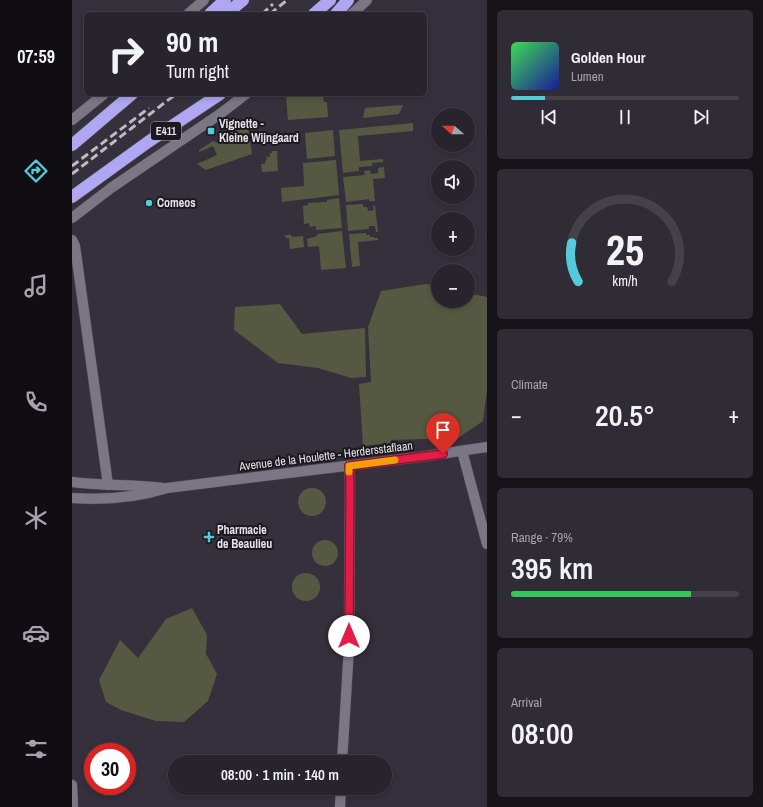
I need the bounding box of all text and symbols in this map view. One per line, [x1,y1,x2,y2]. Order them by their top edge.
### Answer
text: 90 m [166,23,218,61]
icon: right [100,28,152,80]
text: 07:59 [17,44,55,69]
text: Golden Hour [571,47,646,68]
text: Turn right [166,59,229,84]
text: Lumen [571,68,604,85]
icon: previous [538,106,560,128]
icon: pause [614,106,636,128]
icon: next [690,106,712,128]
north arrow [431,108,475,152]
map controls [431,108,475,308]
place label: Vignette - Kleine Wijngaard [219,116,299,146]
road number: E411 [151,122,181,140]
marker: Vignette - Kleine Wijngaard [206,126,216,136]
icon: directions [22,157,50,185]
button: sound [431,160,475,204]
place label: Comeos [157,195,196,211]
marker: Comeos [144,198,154,208]
button: + [431,212,475,256]
text: 25 [606,222,644,278]
button: − [431,264,475,308]
text: km/h [612,271,638,290]
icon: music [22,272,50,300]
text: Climate [511,376,548,393]
icon: phone [22,388,50,416]
text: 20.5° [595,395,655,435]
text: − [511,400,522,430]
text: + [728,400,739,430]
pin [426,413,460,454]
icon: arrive [432,419,454,441]
street label: Avenue de la Houlette - Herdersstaflaan [237,437,414,475]
icon: climate [22,504,50,532]
place label: Pharmacie de Beaulieu [217,522,272,552]
text: Range · 79% [511,529,573,546]
marker: Pharmacie de Beaulieu [204,532,214,542]
text: 395 km [511,548,593,588]
position arrow [328,615,370,657]
icon: car [22,619,50,647]
text: Arrival [511,694,542,711]
text: 08:00 [511,713,573,753]
icon: filters [22,735,50,763]
speed limit sign: 30 [84,743,136,795]
text: 08:00 · 1 min · 140 m [221,764,339,785]

